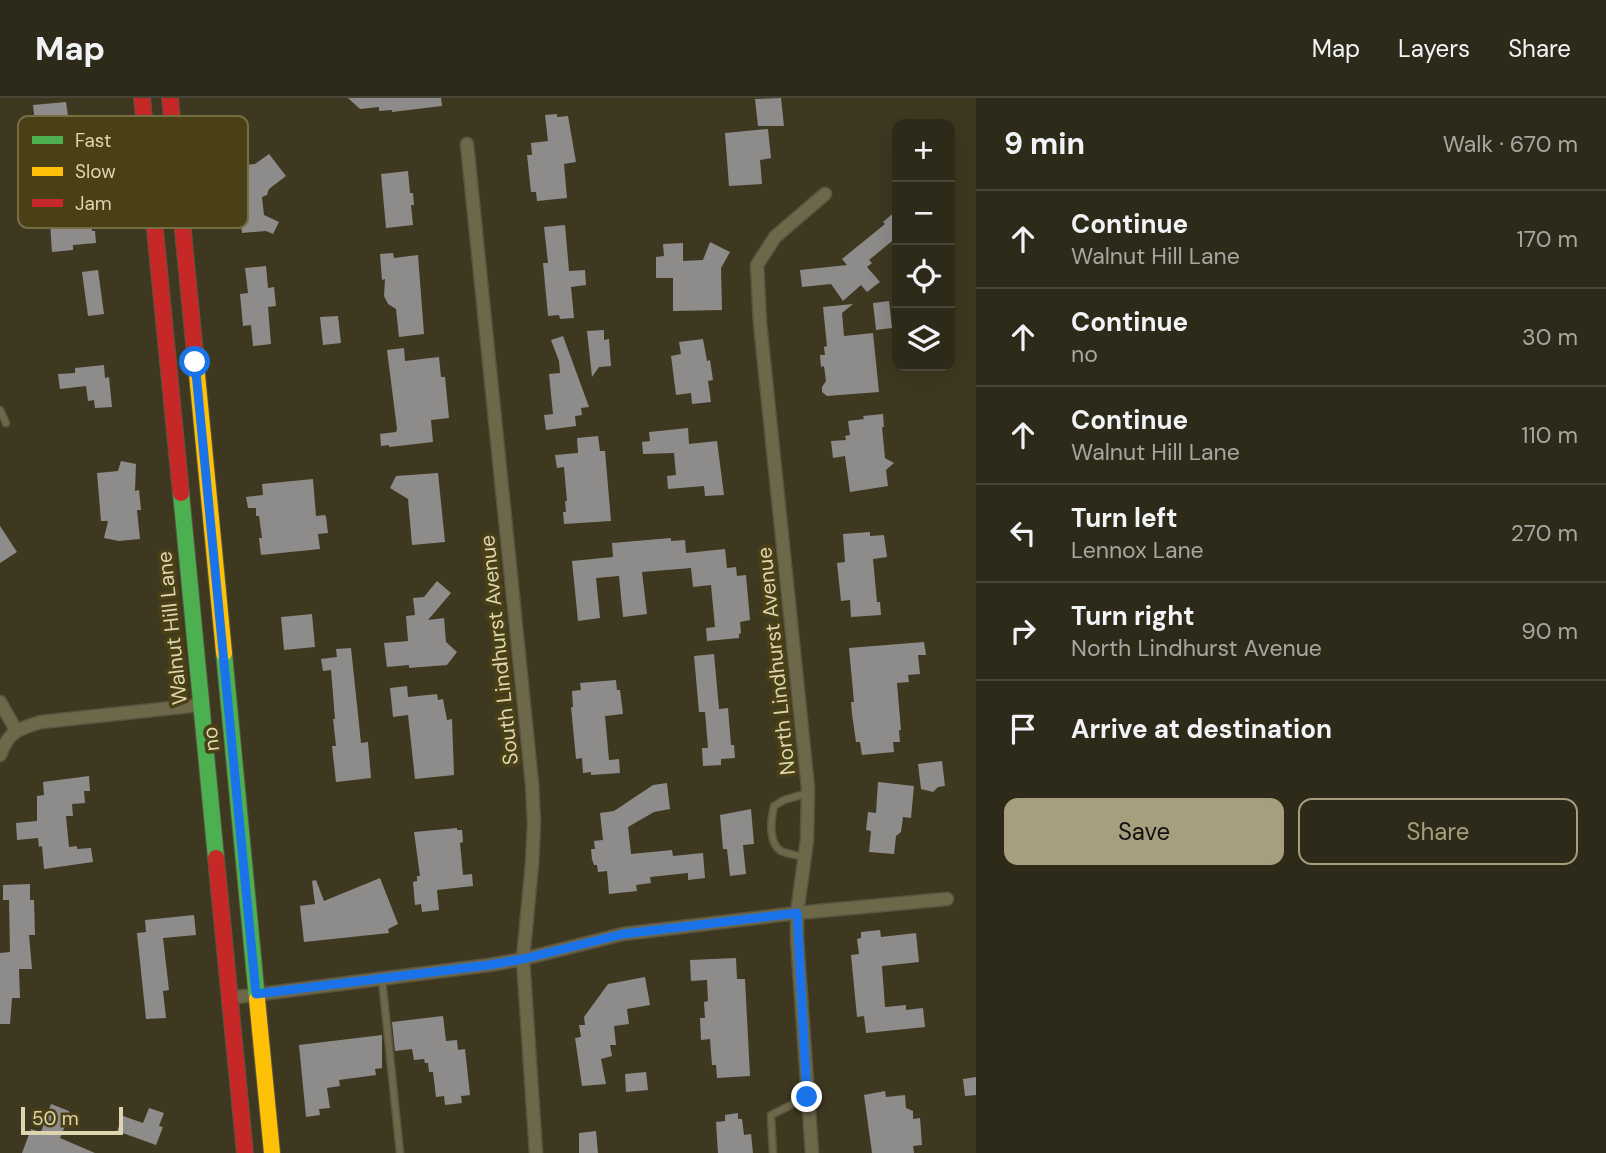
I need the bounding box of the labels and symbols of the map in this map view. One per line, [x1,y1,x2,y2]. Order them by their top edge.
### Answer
legend [18,116,248,228]
text: Fast [75,128,111,153]
text: Slow [75,159,116,184]
text: Jam [75,191,112,216]
route start [179,346,210,377]
street label: South Lindhurst Avenue [473,534,525,766]
street label: North Lindhurst Avenue [750,546,802,776]
street label: Walnut Hill Lane [150,550,194,706]
street label: no [196,725,226,753]
route end [791,1081,822,1112]
scale bar [21,1104,122,1136]

